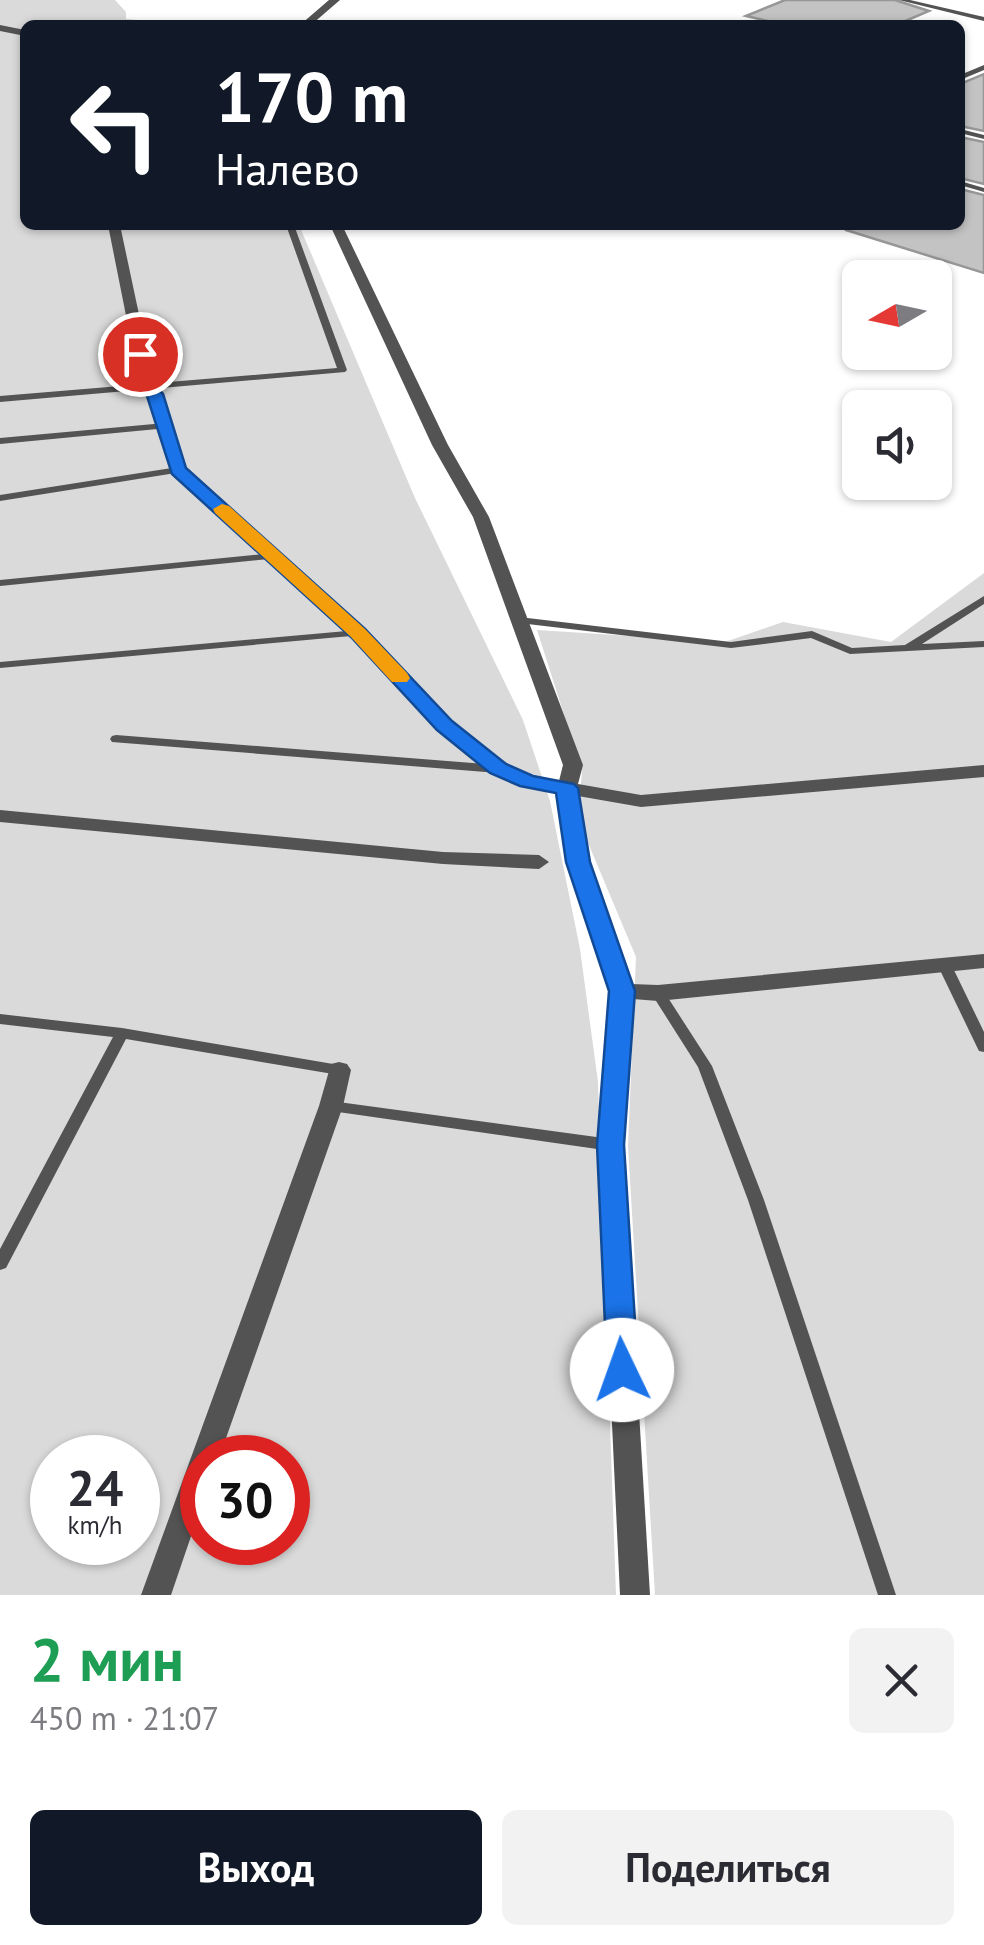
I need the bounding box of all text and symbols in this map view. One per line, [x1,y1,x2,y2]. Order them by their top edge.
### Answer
text: 170 m [215,51,408,141]
icon: left [50,60,180,190]
text: Налево [215,139,360,197]
north arrow [842,260,952,370]
map controls [842,260,952,500]
pin [98,312,183,397]
icon: arrive [113,327,168,382]
button: sound [842,390,952,500]
position arrow [570,1318,674,1422]
speed limit sign: 30 [180,1435,310,1565]
text: 24 [67,1455,123,1520]
text: km/h [68,1509,122,1541]
text: 2 мин [30,1620,184,1698]
button: close [849,1628,954,1733]
text: 450 m · 21:07 [30,1697,219,1739]
button: Выход [30,1810,482,1925]
button: Поделиться [502,1810,954,1925]

